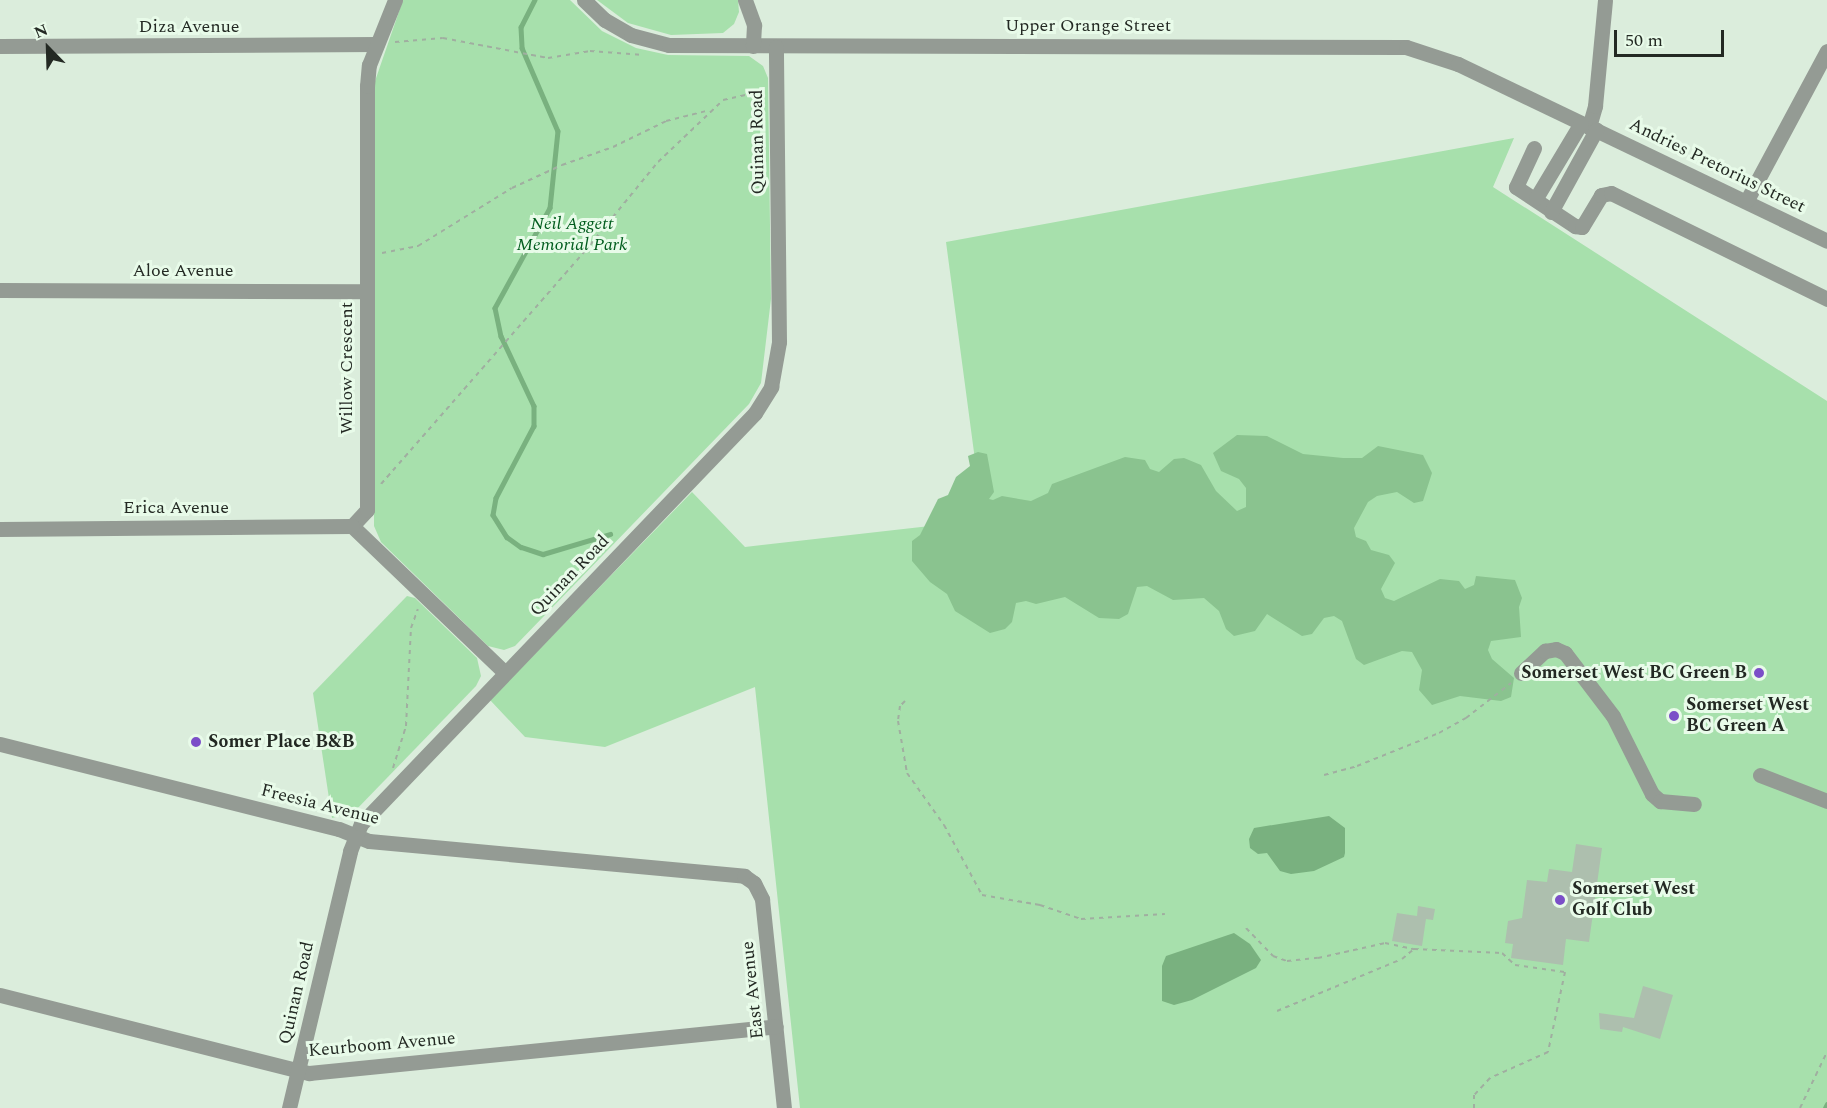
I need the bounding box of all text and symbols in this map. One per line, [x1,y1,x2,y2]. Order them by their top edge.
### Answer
street label: Upper Orange Street [1005,15,1171,37]
street label: Diza Avenue [139,16,239,38]
north arrow [18,18,78,78]
text: N [30,18,52,45]
scale bar [1617,18,1726,56]
text: 50 m [1625,27,1663,54]
street label: Quinan Road [746,89,770,195]
street label: Andries Pretorius Street [1625,114,1809,218]
park label: Neil Aggett Memorial Park [517,214,627,256]
street label: Aloe Avenue [132,260,234,282]
street label: Willow Crescent [336,302,358,434]
street label: Erica Avenue [123,497,229,519]
street label: Quinan Road [526,531,614,621]
place label: Somerset West BC Green B [1521,662,1747,684]
marker: Somerset West BC Green B [1752,666,1766,680]
place label: Somerset West BC Green A [1686,695,1809,738]
marker: Somerset West BC Green A [1667,709,1681,723]
place label: Somer Place B&B [208,731,354,753]
marker: Somer Place B&B [189,735,203,749]
street label: Freesia Avenue [259,780,381,830]
place label: Somerset West Golf Club [1572,879,1695,922]
marker: Somerset West Golf Club [1553,893,1567,907]
street label: Quinan Road [275,939,319,1047]
street label: East Avenue [737,940,769,1040]
street label: Keurboom Avenue [308,1028,456,1062]

